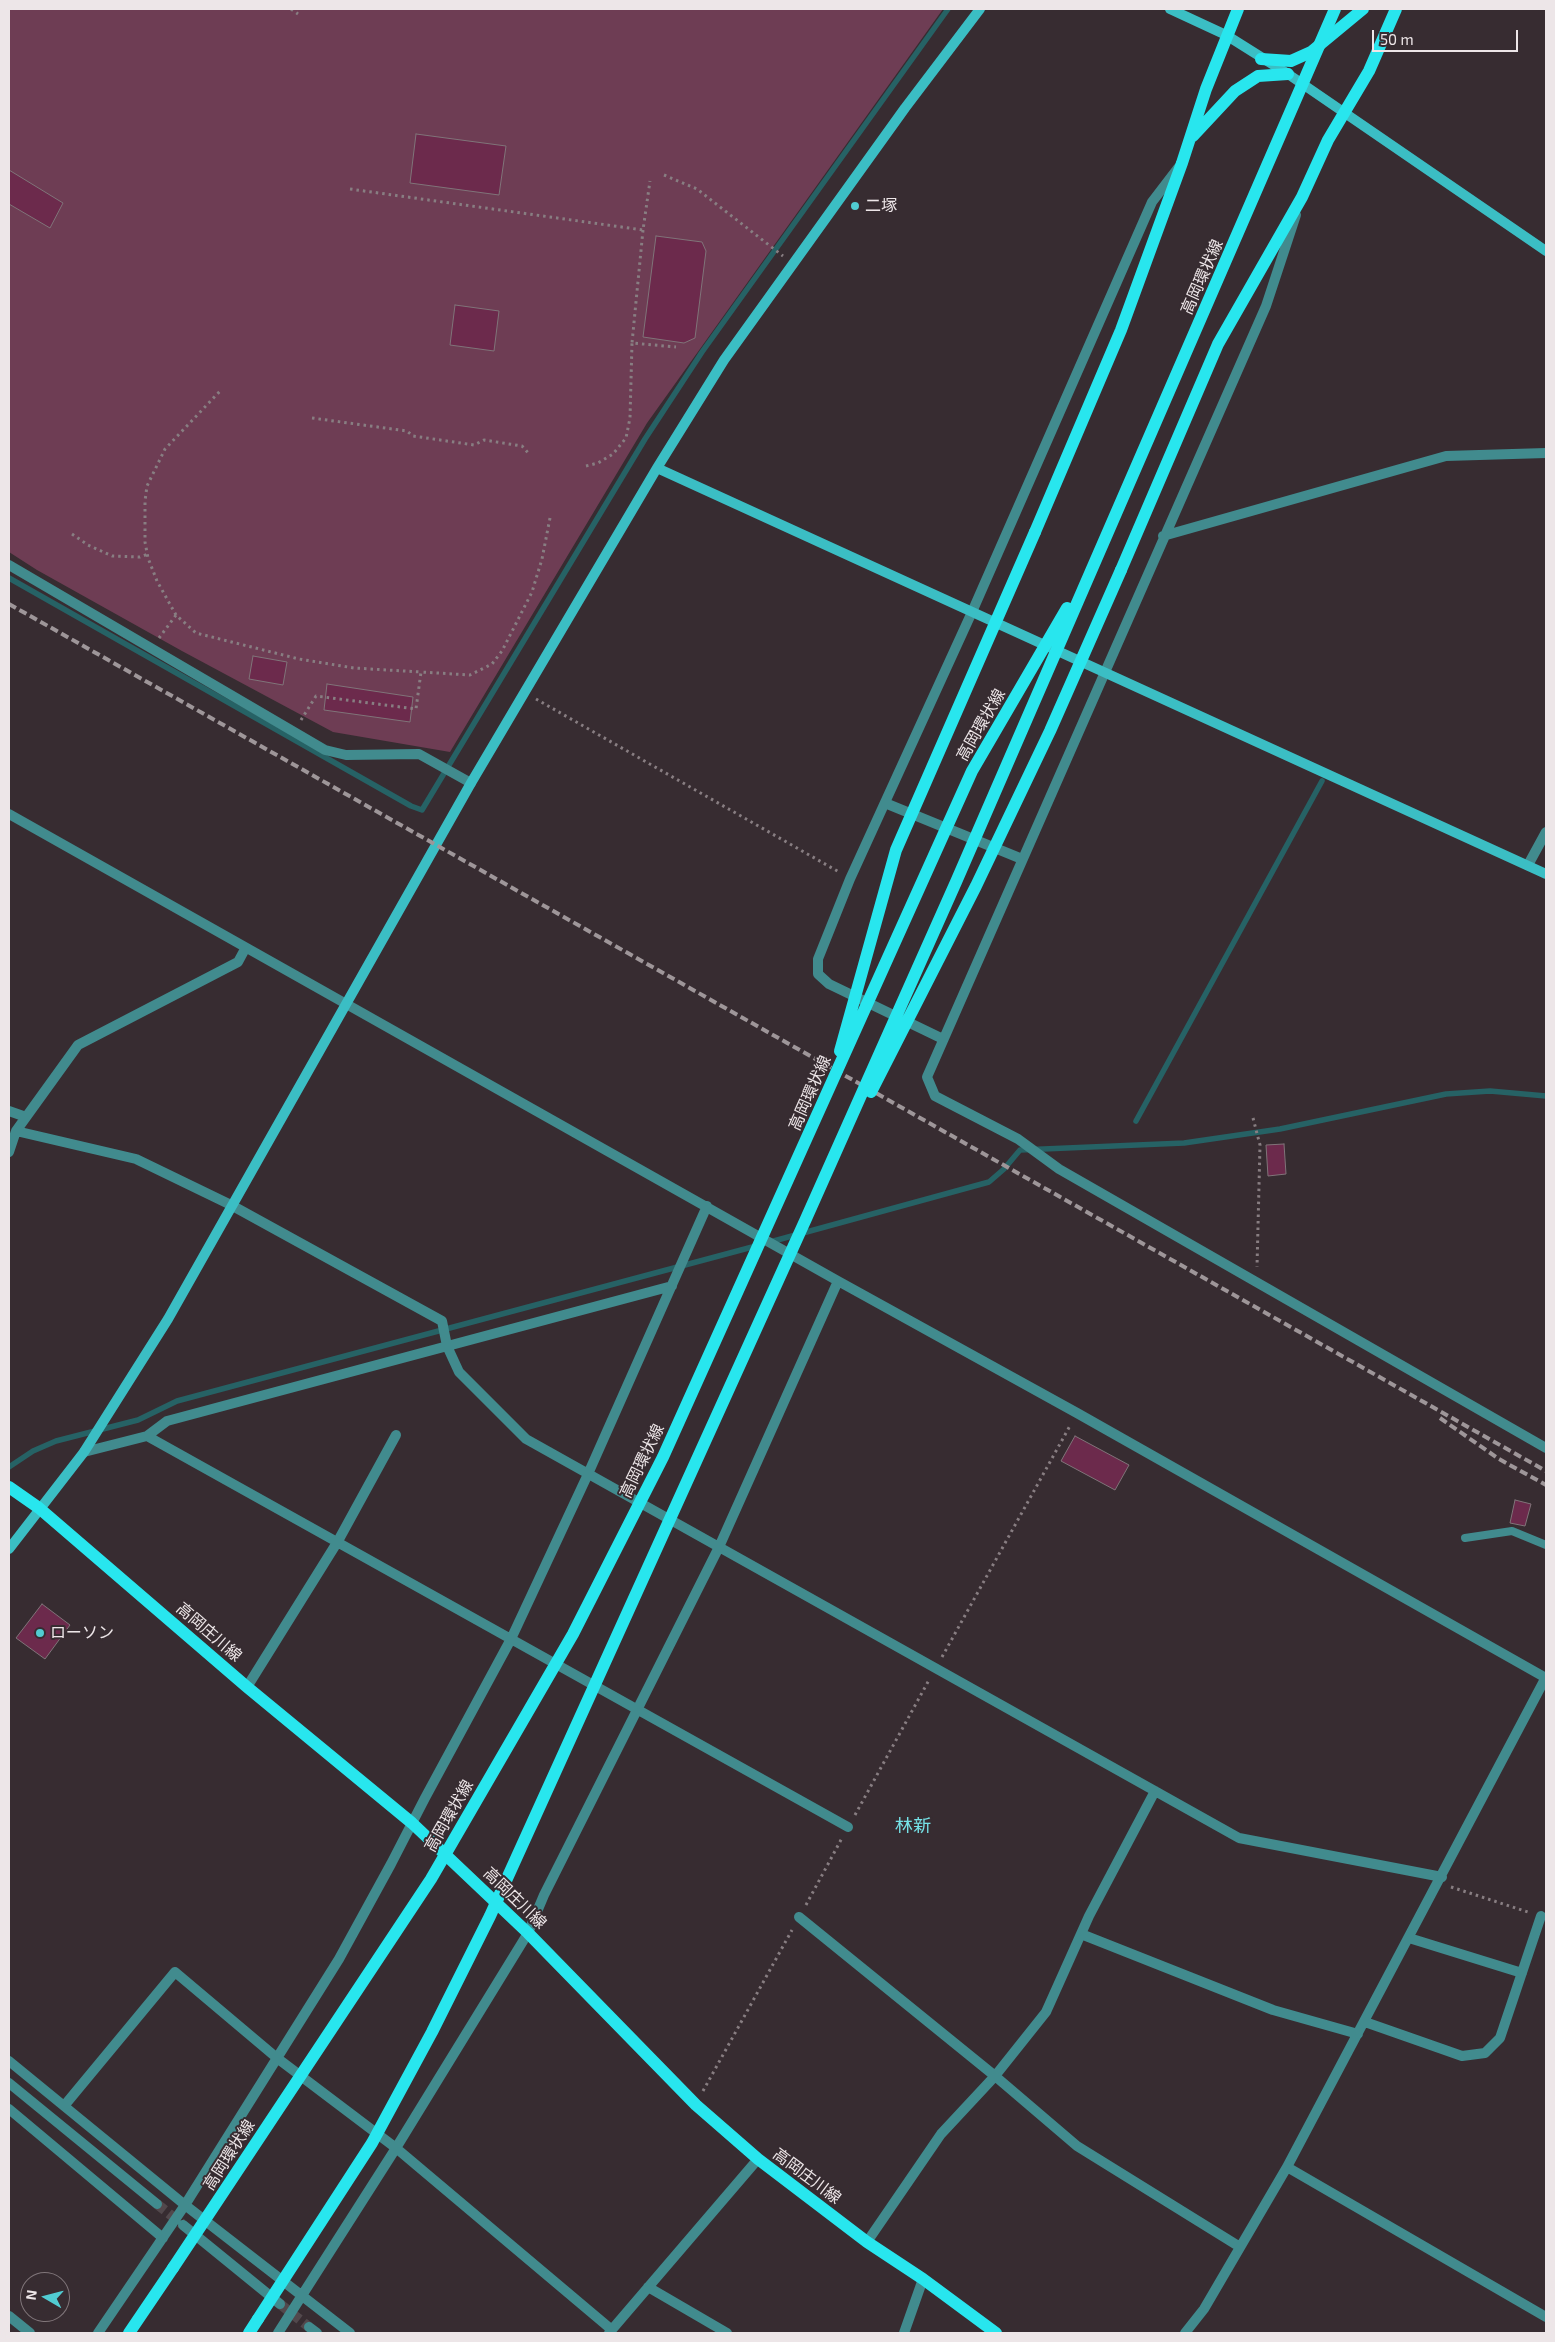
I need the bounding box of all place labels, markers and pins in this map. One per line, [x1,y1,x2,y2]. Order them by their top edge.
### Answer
place label: 二塚 [865,196,897,216]
marker: 二塚 [849,200,861,212]
place label: ローソン [50,1623,114,1643]
marker: ローソン [34,1627,46,1639]

